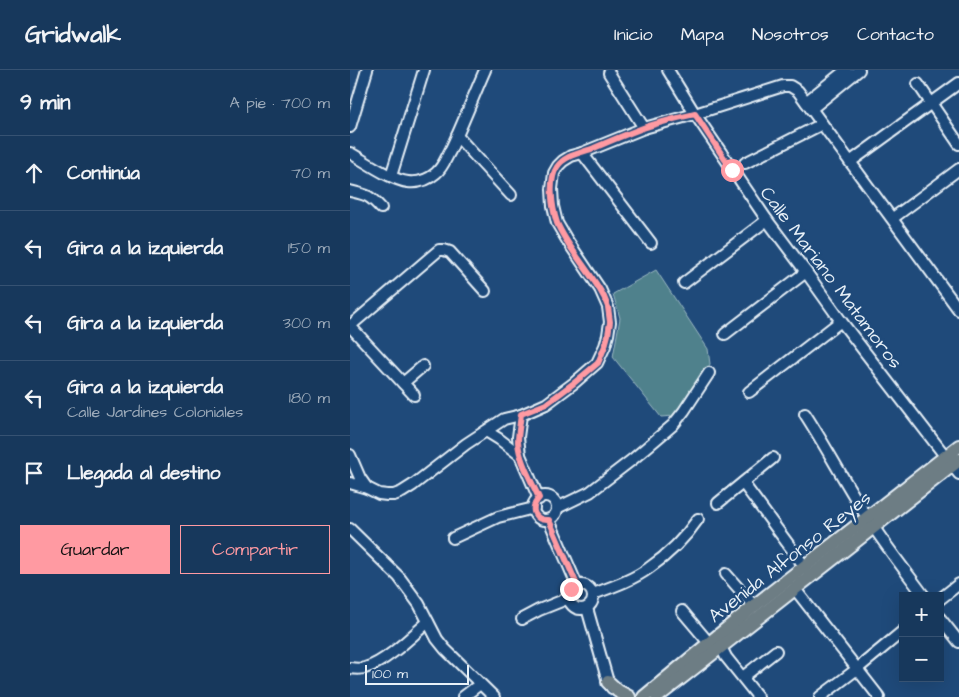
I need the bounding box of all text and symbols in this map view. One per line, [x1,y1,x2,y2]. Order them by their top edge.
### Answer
text: Gridwalk [25,18,121,52]
text: Inicio [614,22,653,47]
text: Mapa [681,22,724,47]
text: Nosotros [752,22,829,47]
text: Contacto [857,22,934,47]
text: 9 min [20,88,70,117]
text: A pie · 700 m [229,92,330,114]
icon: ahead [20,159,48,187]
route start [721,159,744,182]
text: Continúa [67,160,140,187]
text: 70 m [291,162,330,184]
street label: Calle Mariano Matamoros [753,181,908,375]
icon: left [20,234,48,262]
text: Gira a la izquierda [67,235,223,262]
text: 150 m [288,237,330,259]
icon: left [20,309,48,337]
text: Gira a la izquierda [67,310,223,337]
text: 300 m [283,312,330,334]
text: Gira a la izquierda [67,374,223,401]
icon: left [20,384,48,412]
text: 180 m [289,387,330,409]
text: Calle Jardines Coloniales [67,401,243,423]
icon: arrive [20,459,48,487]
text: Llegada al destino [67,460,220,487]
street label: Avenida Alfonso Reyes [703,485,878,630]
button: Guardar [20,525,170,574]
button: Compartir [180,525,330,574]
route end [560,578,583,601]
map controls [899,592,944,682]
button: + [899,592,944,637]
button: − [899,637,944,682]
scale bar [365,662,469,685]
text: 100 m [372,664,408,684]

